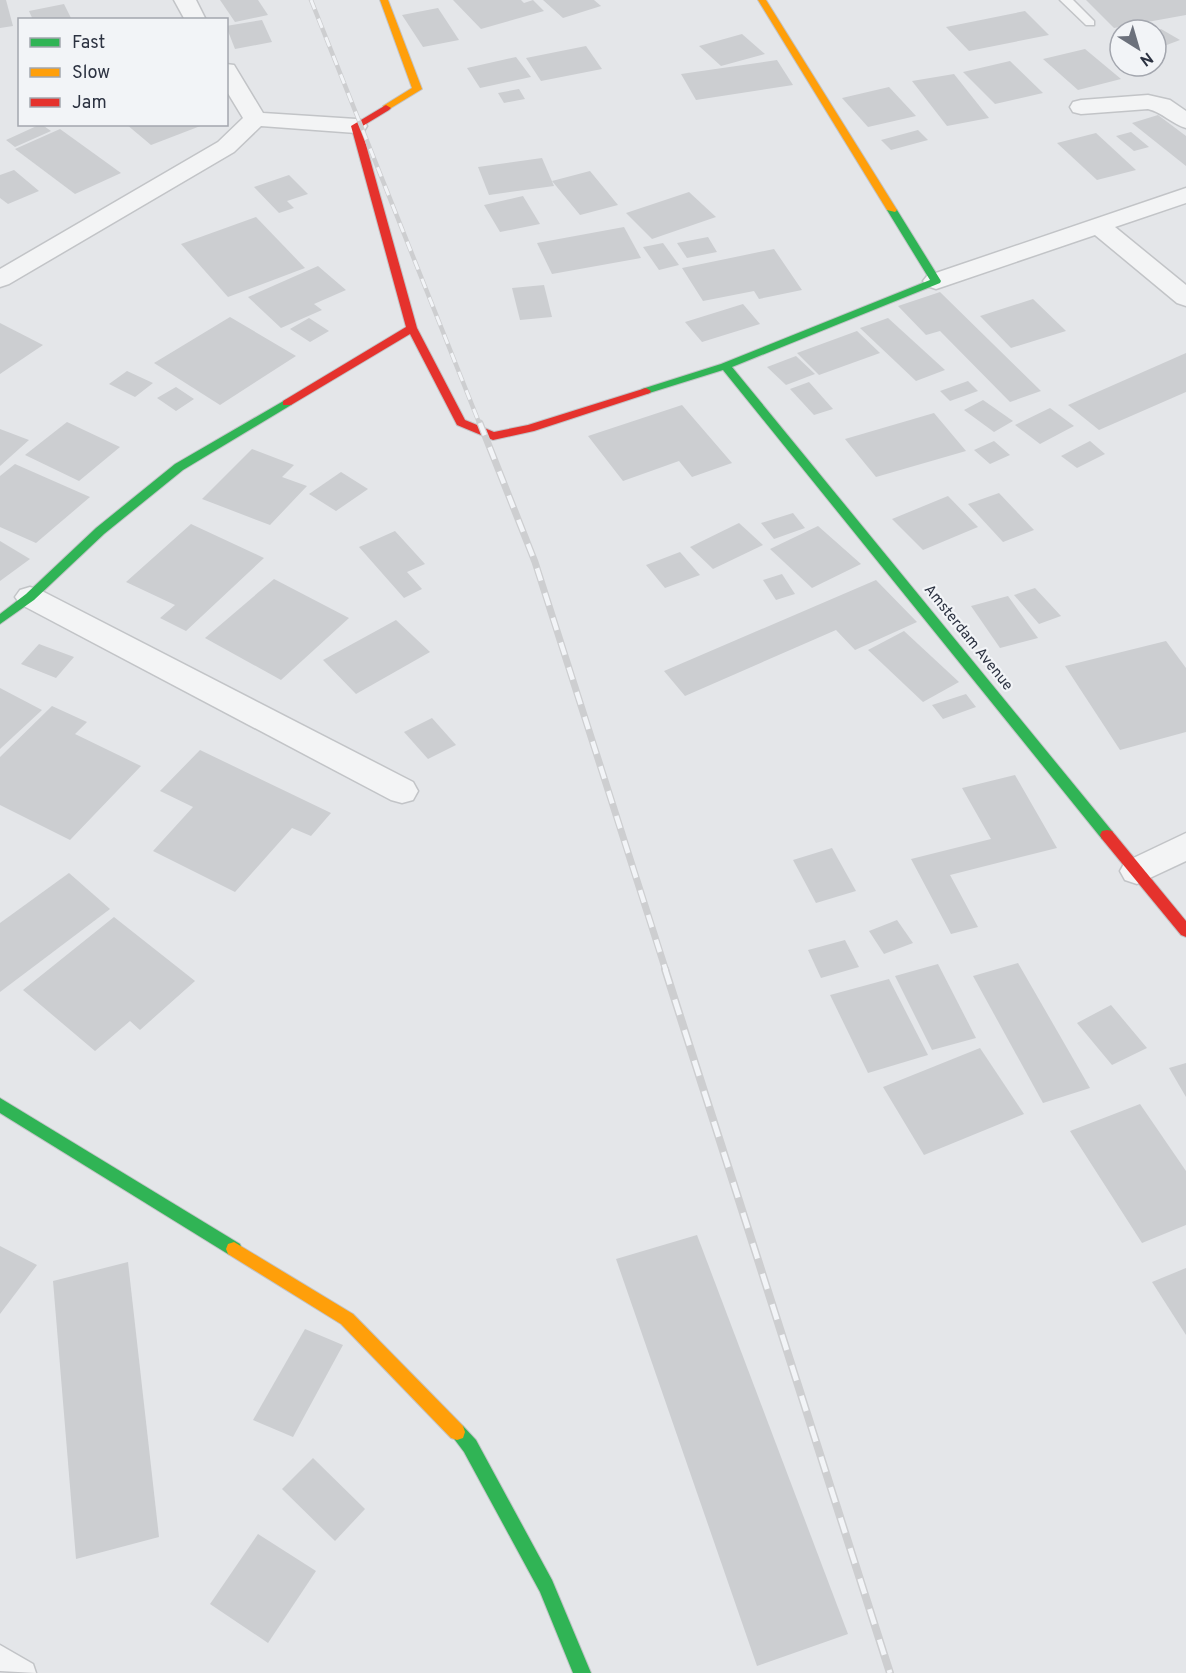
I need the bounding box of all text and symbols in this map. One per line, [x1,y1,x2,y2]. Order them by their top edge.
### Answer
legend [18,18,228,126]
north arrow [1108,18,1168,78]
text: Fast [72,32,105,55]
text: N [1135,47,1156,70]
text: Slow [72,62,110,85]
text: Jam [72,92,107,115]
street label: Amsterdam Avenue [919,581,1017,695]

